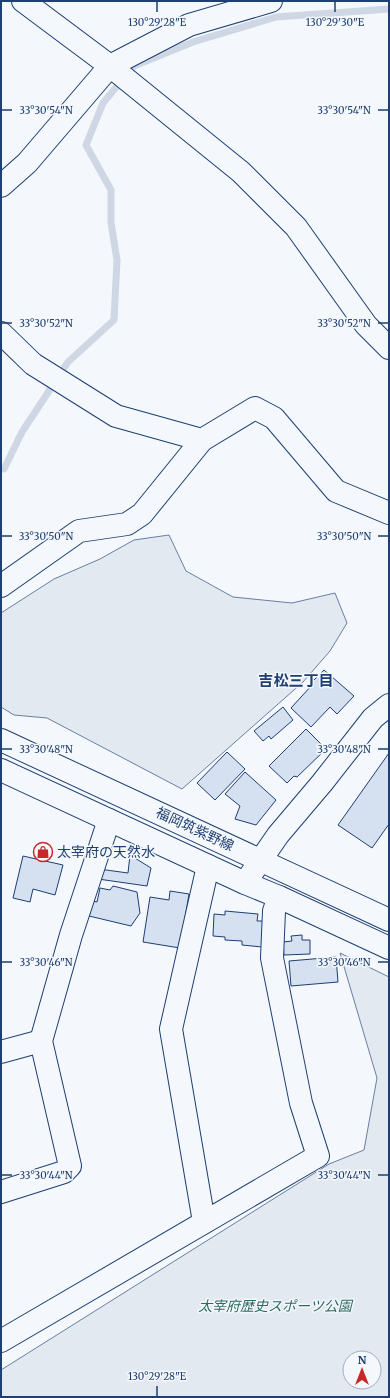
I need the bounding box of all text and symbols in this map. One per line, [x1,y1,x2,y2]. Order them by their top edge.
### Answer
text: 130°29'28"E [128,16,187,29]
text: 130°29'30"E [306,16,365,29]
text: 33°30'54"N [19,104,73,117]
text: 33°30'54"N [317,104,371,117]
text: 33°30'52"N [19,317,73,330]
text: 33°30'52"N [317,317,371,330]
text: 33°30'50"N [19,530,73,543]
text: 33°30'50"N [317,530,371,543]
district label: 吉松三丁目 [258,671,334,690]
text: 33°30'48"N [19,743,73,756]
text: 33°30'48"N [317,743,371,756]
street label: 福岡筑紫野線 [153,803,237,855]
shop icon: 太宰府の天然水 [32,841,54,863]
place label: 太宰府の天然水 [57,843,155,861]
text: 33°30'46"N [19,956,73,969]
text: 33°30'46"N [317,956,371,969]
text: 33°30'44"N [20,1169,73,1182]
text: 33°30'44"N [318,1169,371,1182]
park label: 太宰府歴史スポーツ公園 [198,1297,354,1315]
north arrow [342,1350,382,1390]
text: N [358,1353,367,1367]
text: 130°29'28"E [128,1370,187,1383]

